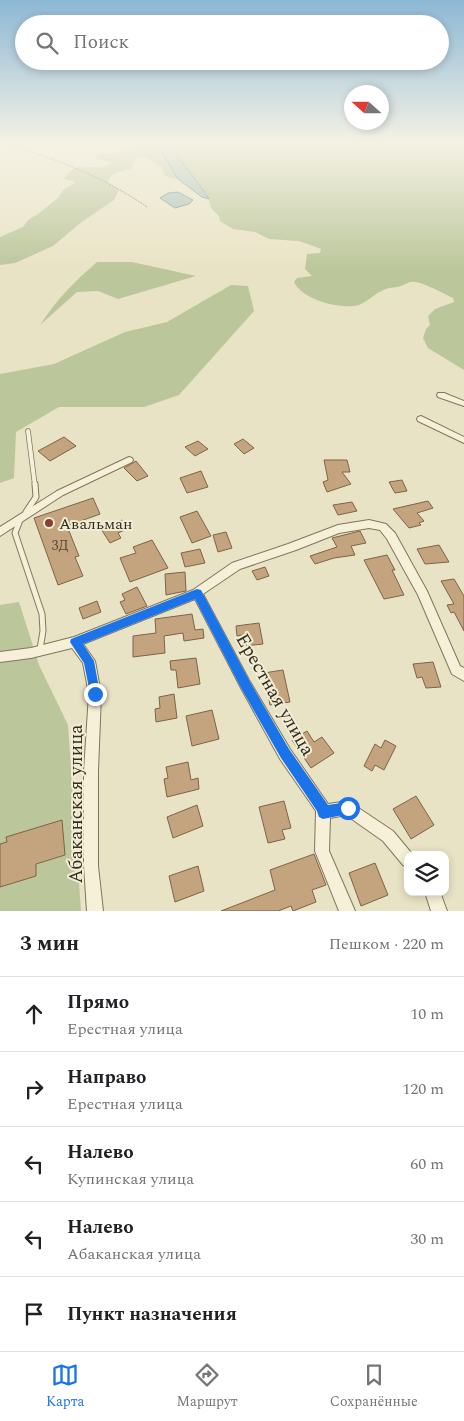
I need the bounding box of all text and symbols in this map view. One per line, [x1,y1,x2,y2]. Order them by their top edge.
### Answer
search box [15,15,449,70]
text: Поиск [73,28,129,57]
icon: search [33,29,61,57]
north arrow [344,85,389,130]
place label: Авальман [59,512,133,536]
marker: Авальман [43,517,55,529]
house number: 3Д [51,535,69,556]
street label: Ерестная улица [228,628,322,762]
route end [84,683,107,706]
street label: Абаканская улица [62,724,91,884]
route start [337,797,360,820]
map controls [404,851,449,896]
button: layers [404,851,449,896]
text: 3 мин [20,928,79,960]
text: Пешком · 220 m [329,932,444,956]
text: Прямо [67,988,129,1017]
icon: ahead [20,1000,48,1028]
text: 10 m [410,1002,444,1026]
text: Ерестная улица [67,1017,183,1041]
text: Направо [67,1063,146,1092]
icon: right [20,1075,48,1103]
text: 120 m [402,1077,444,1101]
text: Ерестная улица [67,1092,183,1116]
text: Налево [67,1138,134,1167]
icon: left [20,1150,48,1178]
text: 60 m [410,1152,444,1176]
text: Купинская улица [67,1167,194,1191]
text: Налево [67,1213,134,1242]
icon: left [20,1225,48,1253]
text: 30 m [410,1227,444,1251]
text: Абаканская улица [67,1242,201,1266]
icon: arrive [20,1300,48,1328]
text: Пункт назначения [67,1300,237,1329]
tab: Карта [46,1361,84,1412]
tab: Маршрут [177,1361,238,1412]
tab: Сохранённые [330,1361,418,1412]

